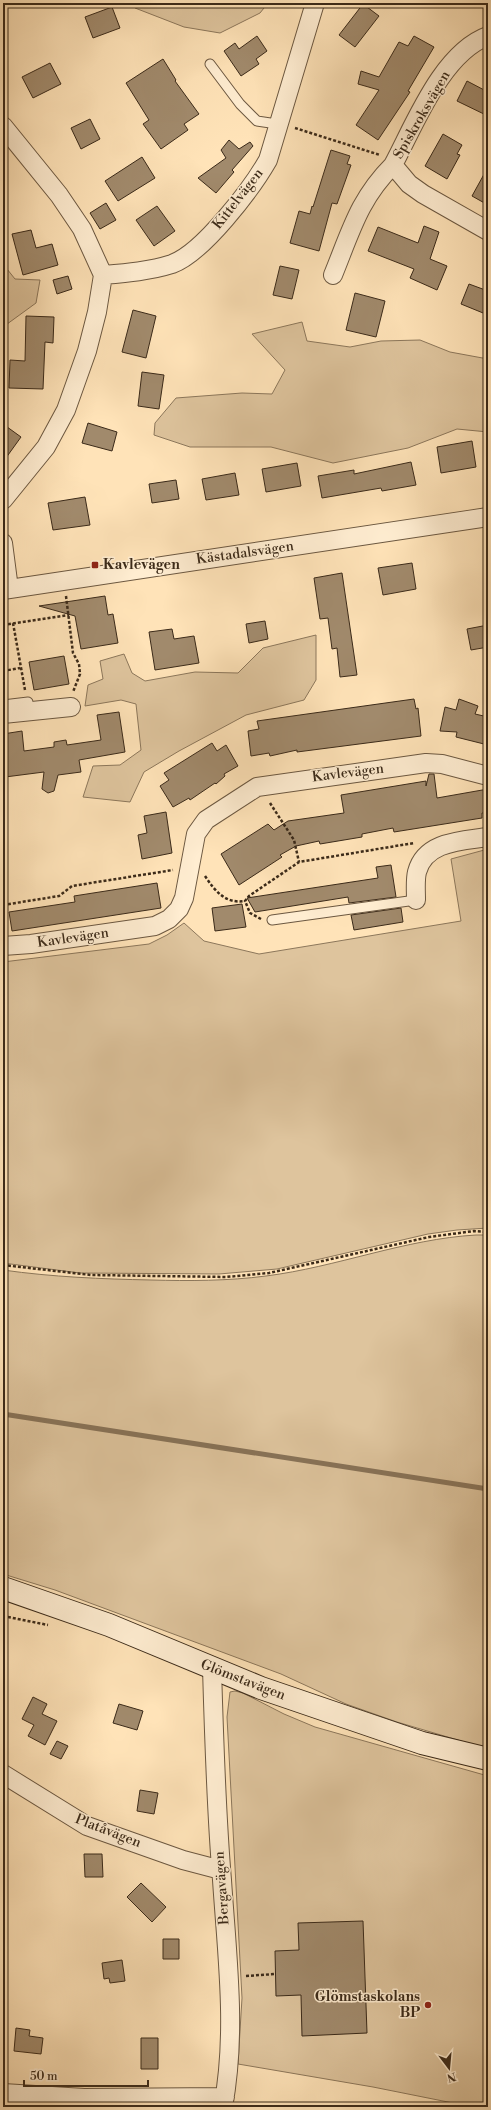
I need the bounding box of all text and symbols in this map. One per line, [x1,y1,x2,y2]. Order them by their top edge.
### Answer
street label: Spiskroksvägen [390,67,455,162]
street label: Kittelvägen [209,164,268,233]
street label: Kästadalsvägen [195,537,296,569]
place label: Kavlevägen [103,556,180,574]
marker: Kavlevägen [90,560,100,570]
street label: Kavlevägen [311,760,386,786]
street label: Kavlevägen [36,924,111,952]
street label: Glömstavägen [198,1656,289,1705]
street label: Platåvägen [72,1810,144,1852]
street label: Bergavägen [210,1850,234,1926]
place label: Glömstaskolans BP [315,1988,420,2022]
marker: Glömstaskolans BP [423,2000,433,2010]
north arrow [429,2048,469,2088]
scale bar [24,2062,148,2088]
text: 50 m [30,2069,58,2084]
text: N [445,2069,458,2085]

